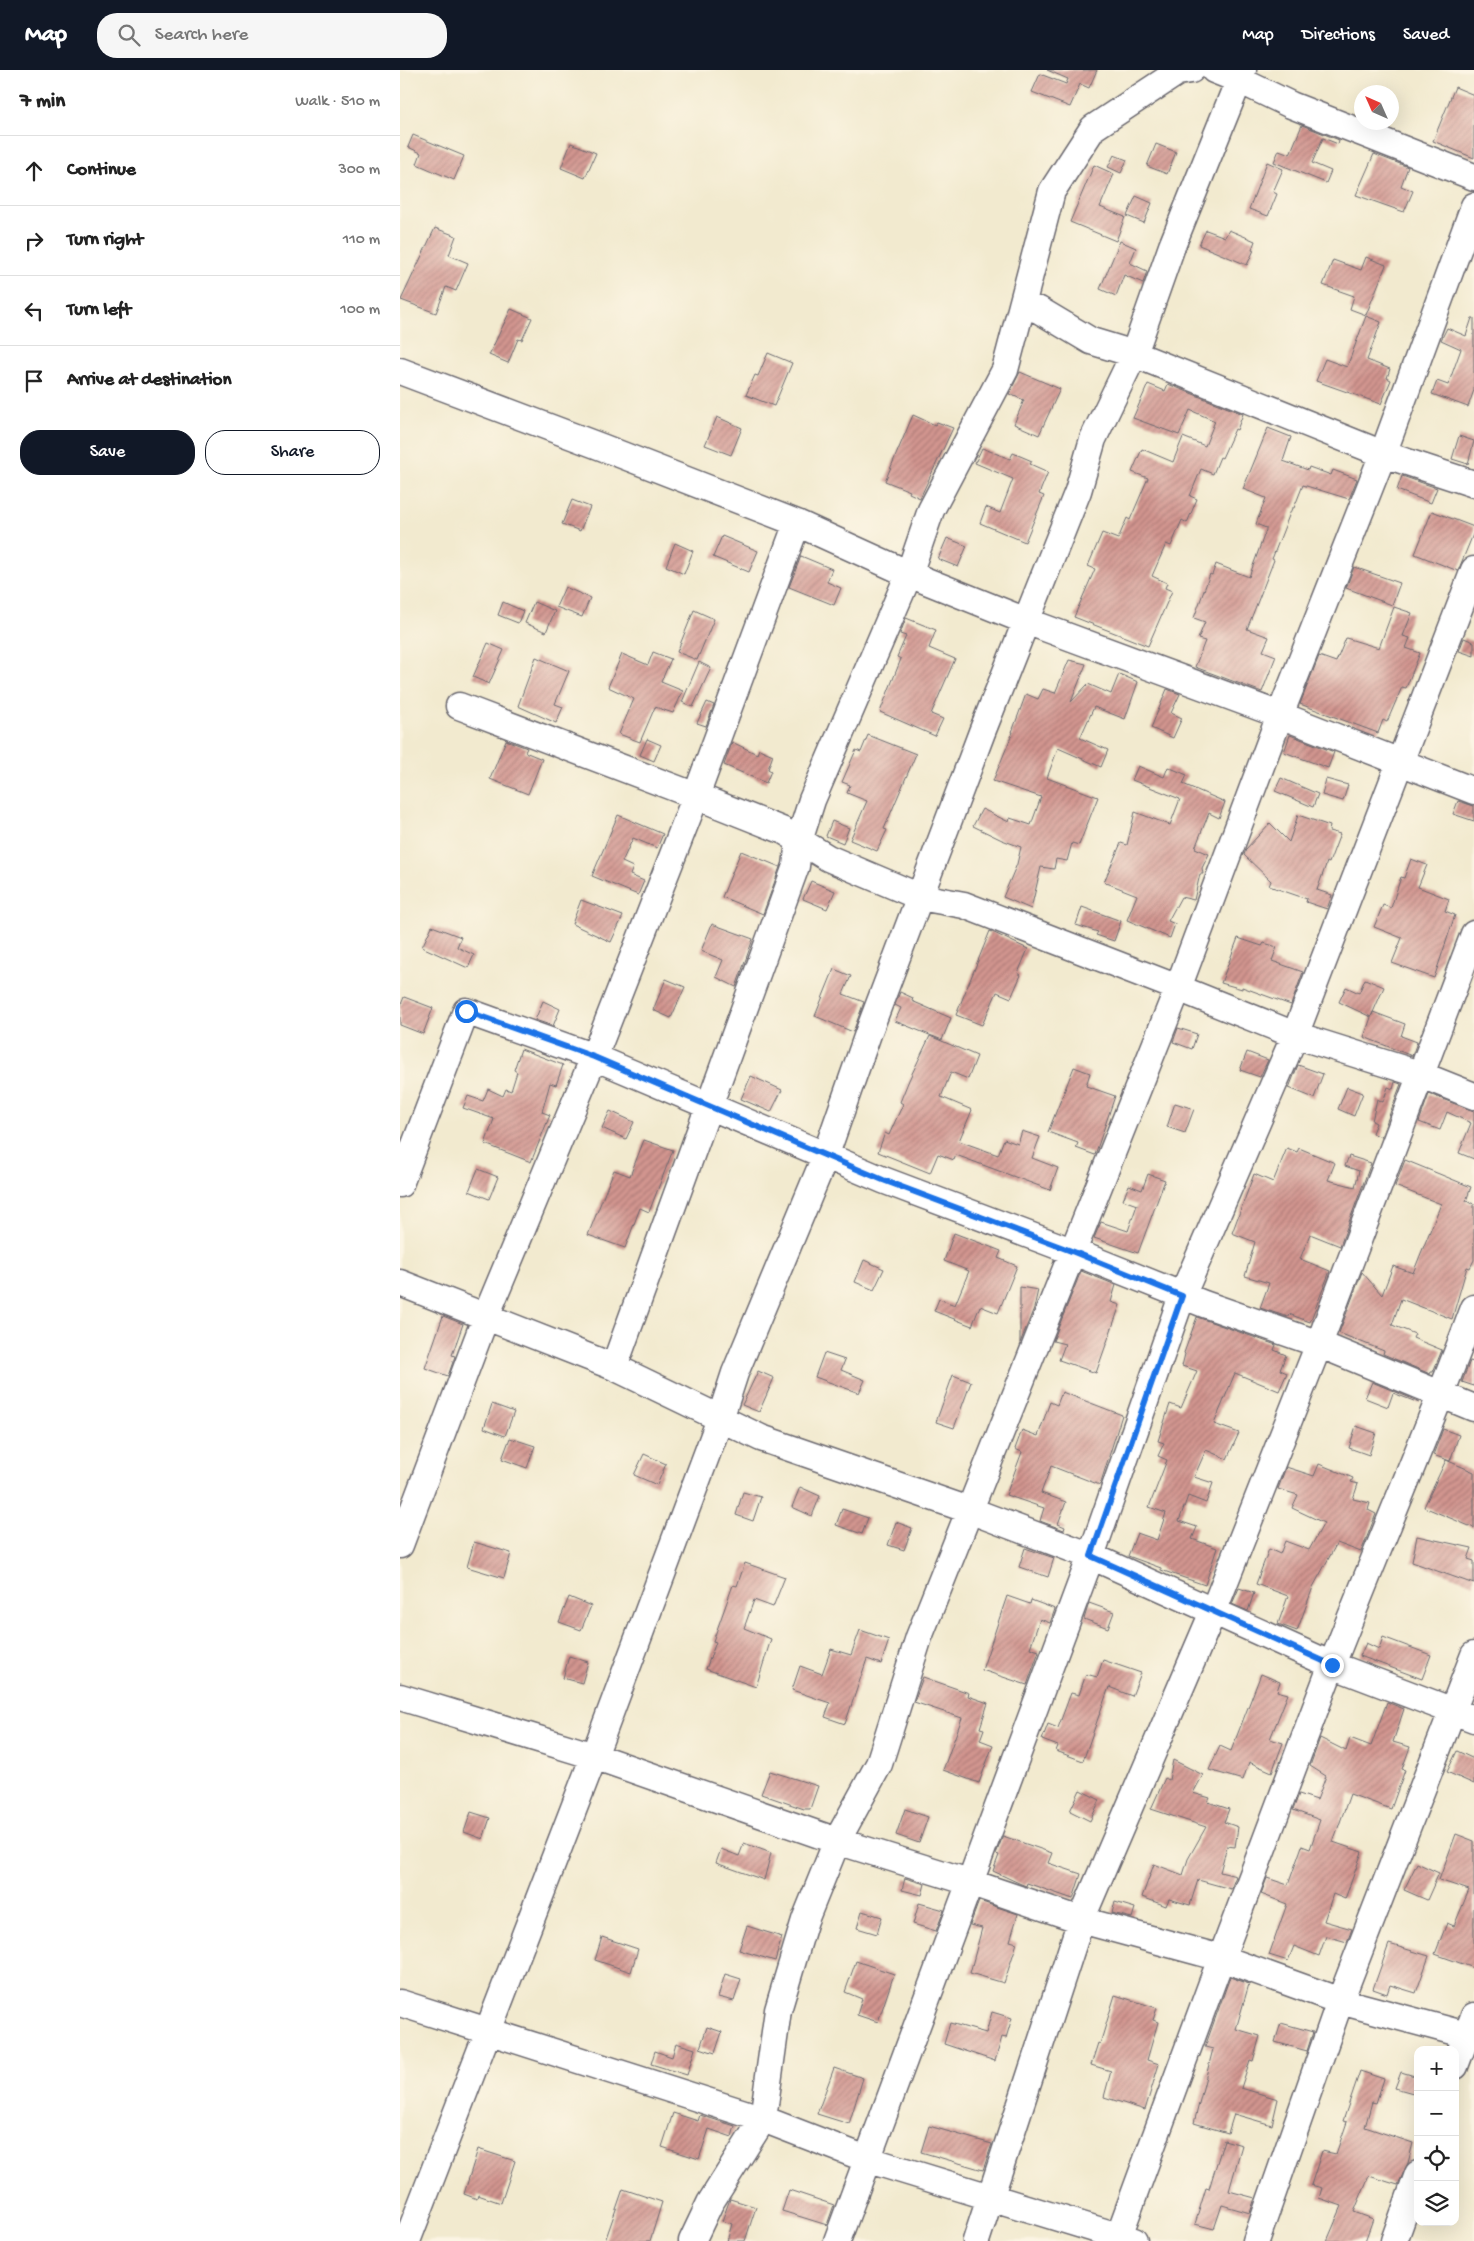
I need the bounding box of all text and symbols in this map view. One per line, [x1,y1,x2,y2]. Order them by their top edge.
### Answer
search box [97,13,447,58]
text: Map [25,21,67,50]
icon: search [115,21,143,49]
text: Search here [155,24,248,47]
text: Map [1242,25,1274,46]
text: Directions [1302,25,1375,46]
text: Saved [1403,25,1449,46]
north arrow [1354,85,1399,130]
text: 7 min [20,90,65,115]
text: Walk · 510 m [295,93,380,112]
icon: ahead [20,157,48,185]
text: Continue [67,159,136,182]
text: 300 m [338,161,380,180]
icon: right [20,227,48,255]
text: Turn right [67,229,143,252]
text: 110 m [343,231,380,250]
icon: left [20,297,48,325]
text: Turn left [67,299,131,322]
text: 100 m [340,301,380,320]
icon: arrive [20,367,48,395]
text: Arrive at destination [67,369,231,392]
button: Save [20,430,195,475]
button: Share [205,430,380,475]
route start [455,1000,478,1023]
route end [1321,1654,1344,1677]
map controls [1414,2046,1459,2226]
button: + [1414,2046,1459,2091]
button: − [1414,2091,1459,2136]
button: locate [1414,2136,1459,2181]
button: layers [1414,2181,1459,2226]

